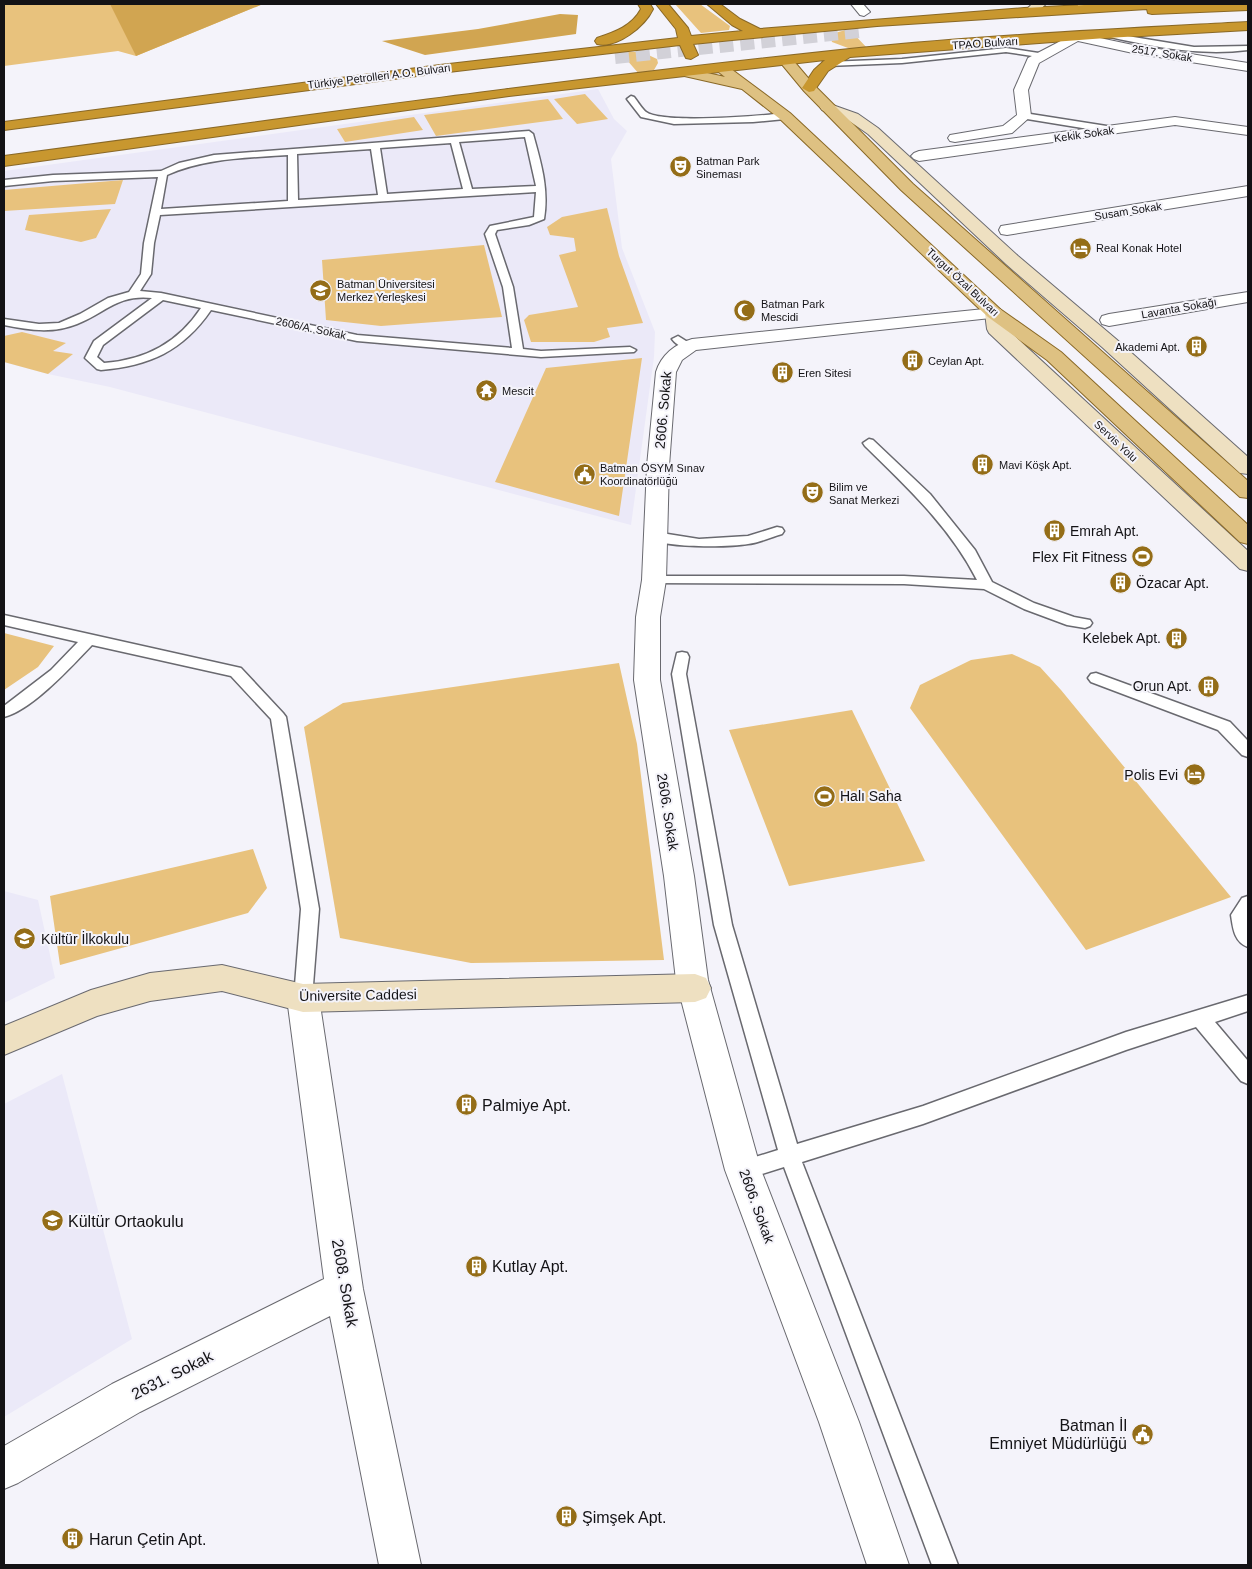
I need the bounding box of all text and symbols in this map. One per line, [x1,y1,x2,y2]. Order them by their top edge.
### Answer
street label: TPAO Bulvarı [951,35,1019,51]
street label: 2517. Sokak [1131,42,1194,64]
street label: Türkiye Petrolleri A.O. Bulvarı [307,61,451,91]
street label: Kekik Sokak [1053,124,1115,144]
theatre icon: Batman Park Sineması [668,155,692,179]
place label: Batman Park Sineması [696,155,760,180]
street label: Susam Sokak [1094,200,1163,222]
hotel icon: Real Konak Hotel [1068,236,1092,260]
place label: Real Konak Hotel [1096,242,1182,254]
street label: Turgut Özal Bulvarı [924,245,1002,319]
school or university icon: Batman Üniversitesi Merkez Yerleşkesi [309,278,333,302]
place label: Batman Üniversitesi Merkez Yerleşkesi [337,278,435,303]
street label: Lavanta Sokağı [1140,295,1218,321]
mosque icon: Batman Park Mescidi [733,298,757,322]
place label: Batman Park Mescidi [761,298,825,323]
street label: 2606/A. Sokak [275,315,348,341]
building icon: Akademi Apt. [1184,335,1208,359]
place label: Akademi Apt. [1115,341,1180,353]
building icon: Ceylan Apt. [900,349,924,373]
place label: Ceylan Apt. [928,355,984,367]
building icon: Eren Sitesi [770,361,794,385]
place label: Eren Sitesi [798,367,851,379]
street label: 2606. Sokak [652,370,674,449]
temple icon: Mescit [474,379,498,403]
place label: Mescit [502,385,534,397]
street label: Servis Yolu [1092,418,1140,464]
building icon: Mavi Köşk Apt. [971,453,995,477]
place label: Mavi Köşk Apt. [999,459,1072,471]
public building icon: Batman ÖSYM Sınav Koordinatörlüğü [572,462,596,486]
place label: Batman ÖSYM Sınav Koordinatörlüğü [600,462,705,487]
theatre icon: Bilim ve Sanat Merkezi [801,481,825,505]
place label: Bilim ve Sanat Merkezi [829,481,899,506]
building icon: Emrah Apt. [1042,519,1066,543]
place label: Emrah Apt. [1070,523,1139,539]
sports icon: Flex Fit Fitness [1131,545,1155,569]
place label: Flex Fit Fitness [1032,549,1127,565]
building icon: Özacar Apt. [1108,571,1132,595]
place label: Özacar Apt. [1136,574,1209,591]
building icon: Kelebek Apt. [1165,626,1189,650]
place label: Kelebek Apt. [1082,630,1161,646]
building icon: Orun Apt. [1196,674,1220,698]
place label: Orun Apt. [1133,678,1192,694]
hotel icon: Polis Evi [1182,763,1206,787]
place label: Polis Evi [1124,767,1178,783]
street label: 2606. Sokak [654,772,682,853]
sports icon: Halı Saha [812,784,836,808]
place label: Halı Saha [840,788,902,804]
school or university icon: Kültür İlkokulu [13,927,37,951]
place label: Kültür İlkokulu [41,930,129,947]
street label: Üniversite Caddesi [299,985,417,1004]
building icon: Palmiye Apt. [454,1093,478,1117]
place label: Palmiye Apt. [482,1097,571,1114]
street label: 2606. Sokak [736,1167,778,1246]
school or university icon: Kültür Ortaokulu [40,1209,64,1233]
place label: Kültür Ortaokulu [68,1213,184,1230]
street label: 2608. Sokak [329,1238,361,1329]
building icon: Kutlay Apt. [464,1254,488,1278]
place label: Kutlay Apt. [492,1258,569,1275]
street label: 2631. Sokak [129,1347,216,1403]
place label: Batman İl Emniyet Müdürlüğü [989,1416,1127,1452]
public building icon: Batman İl Emniyet Müdürlüğü [1131,1422,1155,1446]
building icon: Şimşek Apt. [554,1505,578,1529]
place label: Şimşek Apt. [582,1509,666,1526]
building icon: Harun Çetin Apt. [61,1527,85,1551]
place label: Harun Çetin Apt. [89,1531,206,1548]

